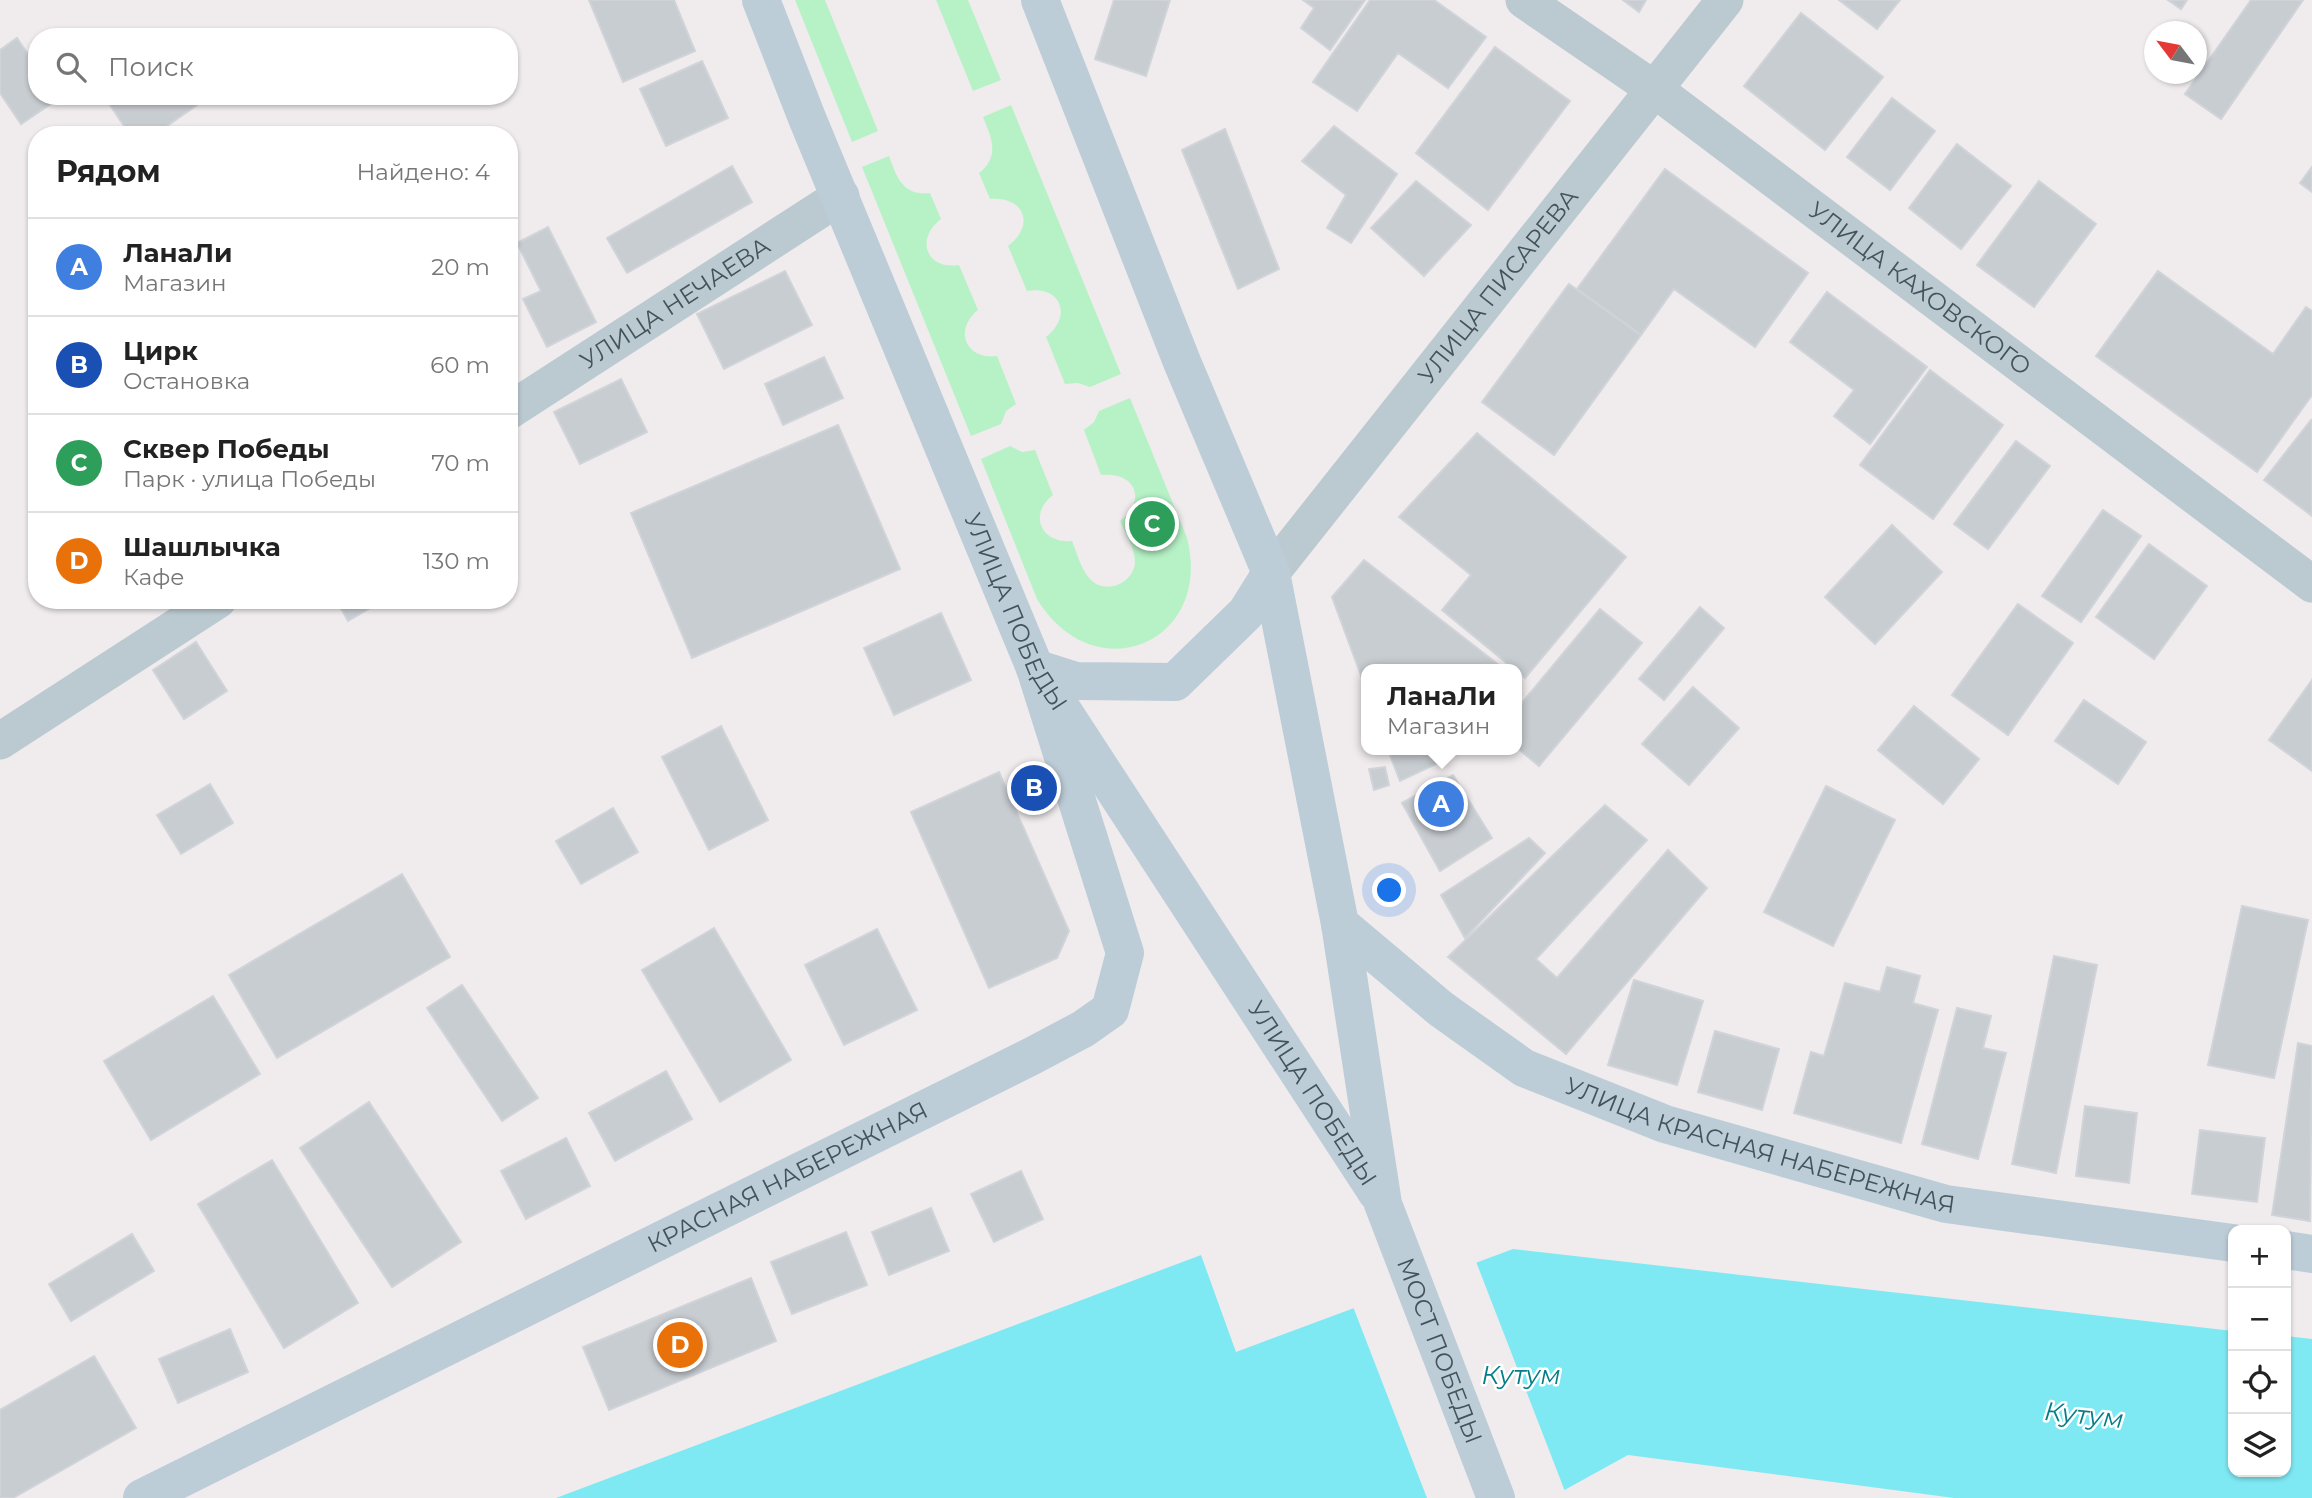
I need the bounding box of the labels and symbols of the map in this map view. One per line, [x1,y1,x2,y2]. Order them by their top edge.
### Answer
north arrow [2144,21,2207,84]
street label: УЛИЦА ПИСАРЕВА [1412,182,1584,389]
street label: УЛИЦА КАХОВСКОГО [1803,195,2037,381]
street label: УЛИЦА НЕЧАЕВА [574,231,775,375]
pin: C [1129,498,1175,550]
street label: УЛИЦА ПОБЕДЫ [958,509,1074,716]
pin: B [1011,762,1057,814]
pin: A [1418,778,1464,830]
your location [1372,873,1406,907]
street label: УЛИЦА ПОБЕДЫ [1242,996,1383,1191]
street label: УЛИЦА КРАСНАЯ НАБЕРЕЖНАЯ [1561,1071,1957,1219]
street label: КРАСНАЯ НАБЕРЕЖНАЯ [643,1095,932,1259]
street label: МОСТ ПОБЕДЫ [1391,1253,1489,1448]
pin: D [657,1319,703,1371]
water label: Кутум [1481,1359,1561,1391]
water label: Кутум [2043,1395,2125,1435]

